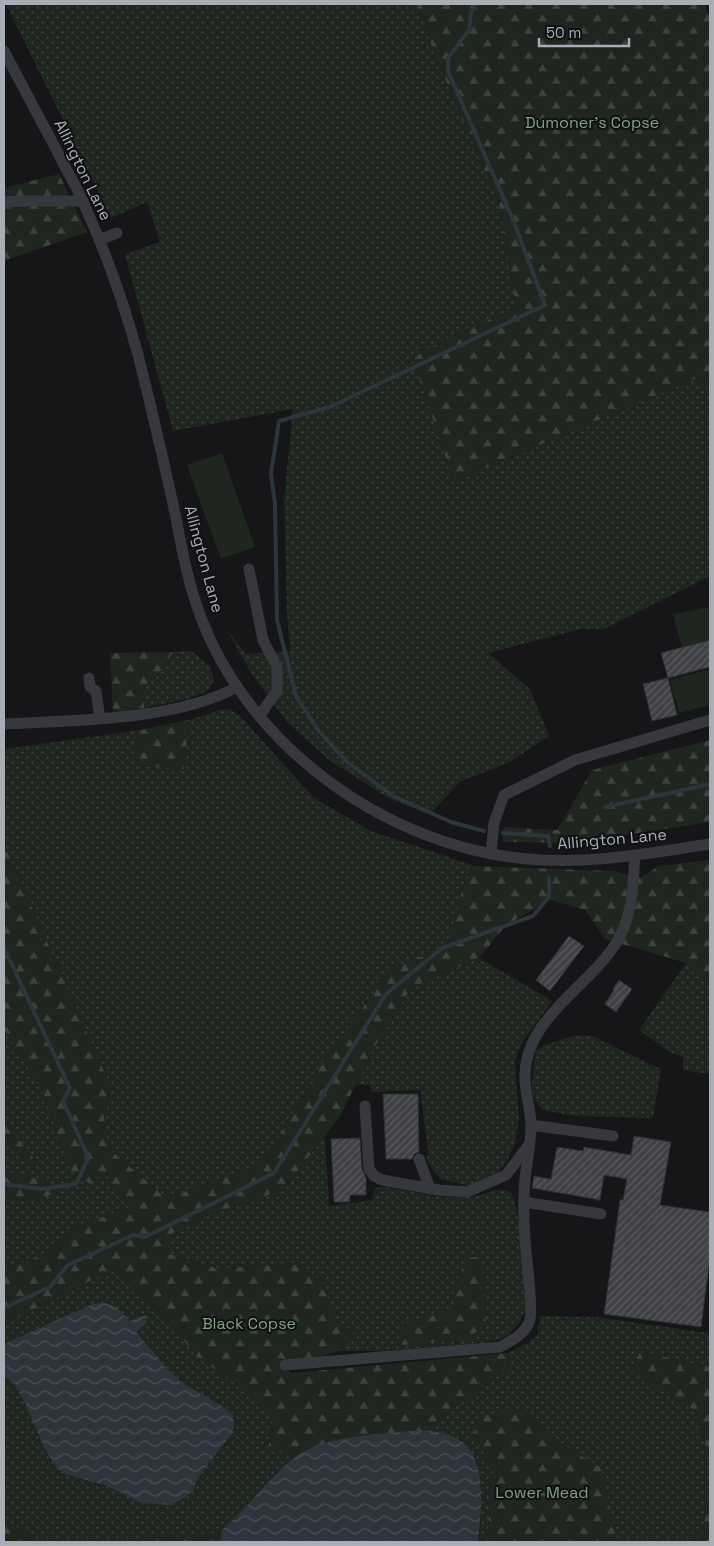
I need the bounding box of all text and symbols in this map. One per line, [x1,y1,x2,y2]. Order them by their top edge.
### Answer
scale bar [539,15,629,47]
text: 50 m [546,23,581,42]
park label: Dumoner's Copse [525,112,659,133]
street label: Allington Lane [49,116,117,224]
street label: Allington Lane [180,503,228,615]
street label: Allington Lane [556,824,668,854]
park label: Black Copse [202,1313,296,1334]
park label: Lower Mead [495,1482,589,1503]

